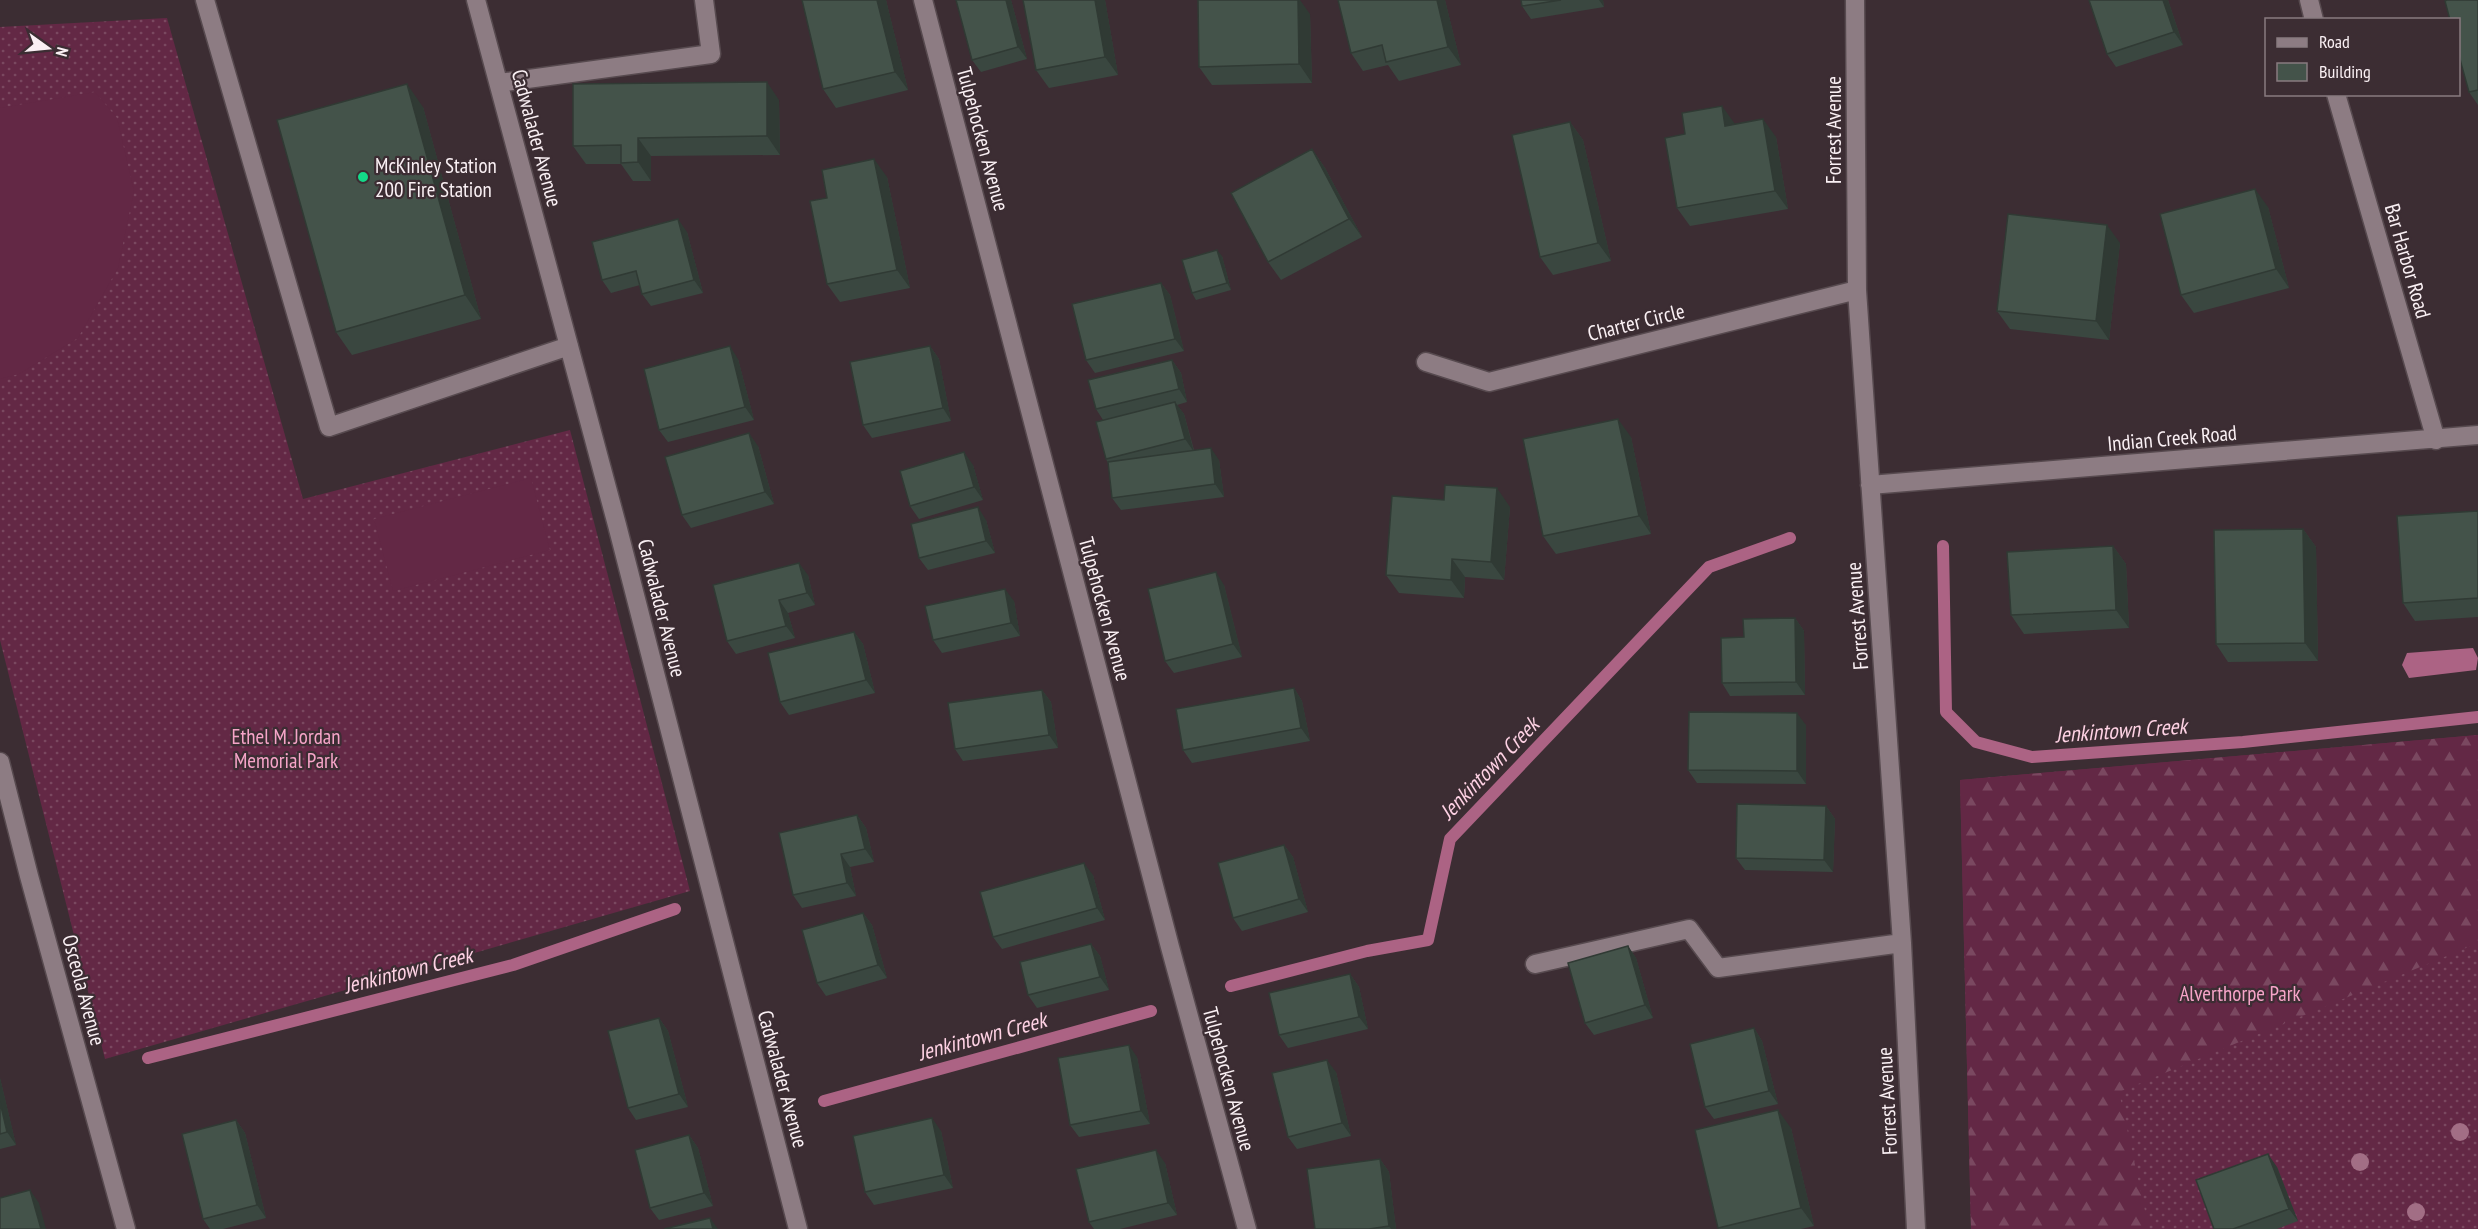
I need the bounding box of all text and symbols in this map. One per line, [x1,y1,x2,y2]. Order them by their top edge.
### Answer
north arrow [18,18,78,78]
legend [2265,18,2460,96]
text: Road [2319,30,2350,53]
text: N [52,45,73,59]
text: Building [2319,60,2371,83]
street label: Tulpehocken Avenue [951,64,1015,214]
street label: Cadwalader Avenue [506,66,568,210]
street label: Forrest Avenue [1820,76,1847,184]
place label: McKinley Station 200 Fire Station [375,152,497,203]
marker: McKinley Station 200 Fire Station [356,170,370,184]
street label: Bar Harbor Road [2379,201,2437,321]
street label: Charter Circle [1585,297,1687,347]
street label: Indian Creek Road [2106,419,2238,457]
street label: Tulpehocken Avenue [1073,534,1137,684]
street label: Cadwalader Avenue [632,536,692,680]
street label: Forrest Avenue [1840,561,1874,671]
water label: Jenkintown Creek [1432,709,1547,826]
water label: Jenkintown Creek [2053,711,2190,749]
park label: Ethel M. Jordan Memorial Park [232,723,340,774]
street label: Osceola Avenue [56,932,112,1048]
water label: Jenkintown Creek [340,940,478,1000]
park label: Alverthorpe Park [2179,980,2301,1007]
street label: Tulpehocken Avenue [1197,1004,1261,1154]
water label: Jenkintown Creek [914,1005,1052,1067]
street label: Cadwalader Avenue [752,1007,814,1151]
street label: Forrest Avenue [1871,1046,1903,1156]

